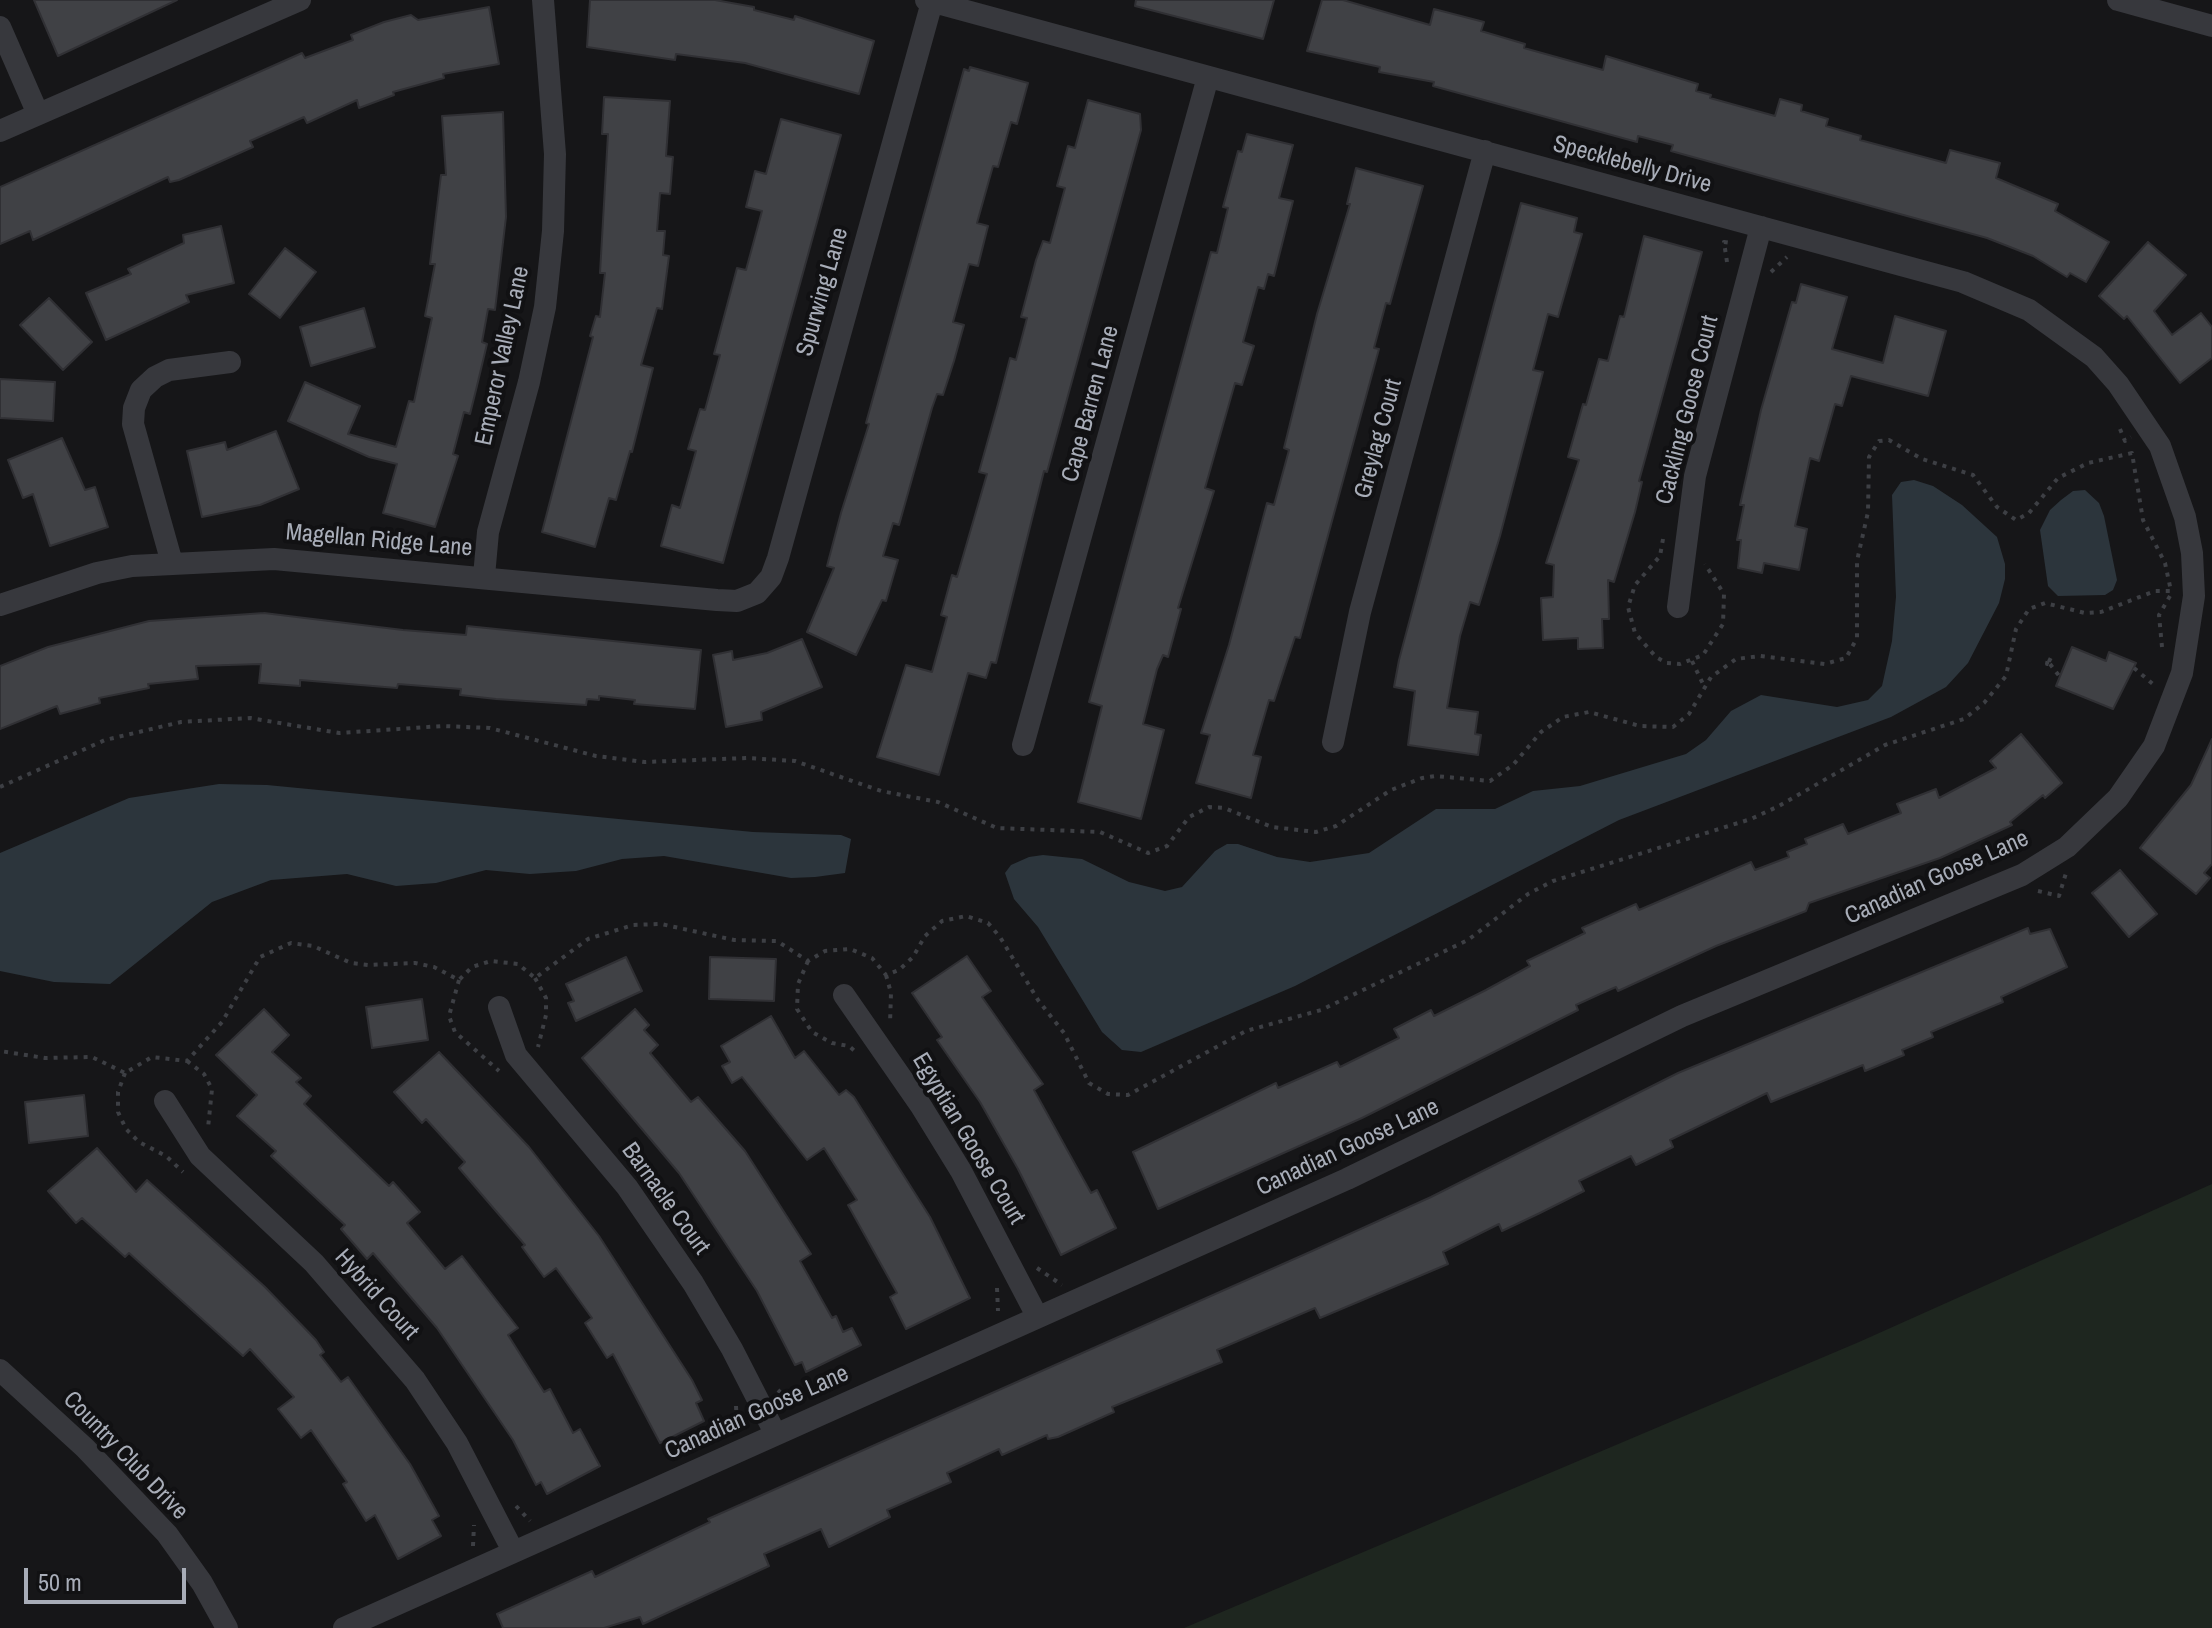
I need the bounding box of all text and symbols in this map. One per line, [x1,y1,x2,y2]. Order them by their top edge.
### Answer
street label: Specklebelly Drive [1550,130,1714,200]
street label: Spurwing Lane [791,224,855,360]
street label: Emperor Valley Lane [470,264,536,448]
street label: Cackling Goose Court [1651,313,1725,507]
street label: Cape Barren Lane [1056,323,1126,485]
street label: Greylag Court [1349,376,1409,502]
street label: Magellan Ridge Lane [285,519,473,563]
street label: Canadian Goose Lane [1841,825,2033,931]
street label: Egyptian Goose Court [906,1048,1030,1230]
street label: Canadian Goose Lane [1252,1093,1444,1203]
street label: Barnacle Court [615,1137,715,1261]
street label: Hybrid Court [328,1244,424,1346]
street label: Canadian Goose Lane [661,1360,853,1466]
street label: Country Club Drive [57,1386,193,1526]
scale bar [28,1552,190,1602]
text: 50 m [38,1566,82,1598]

